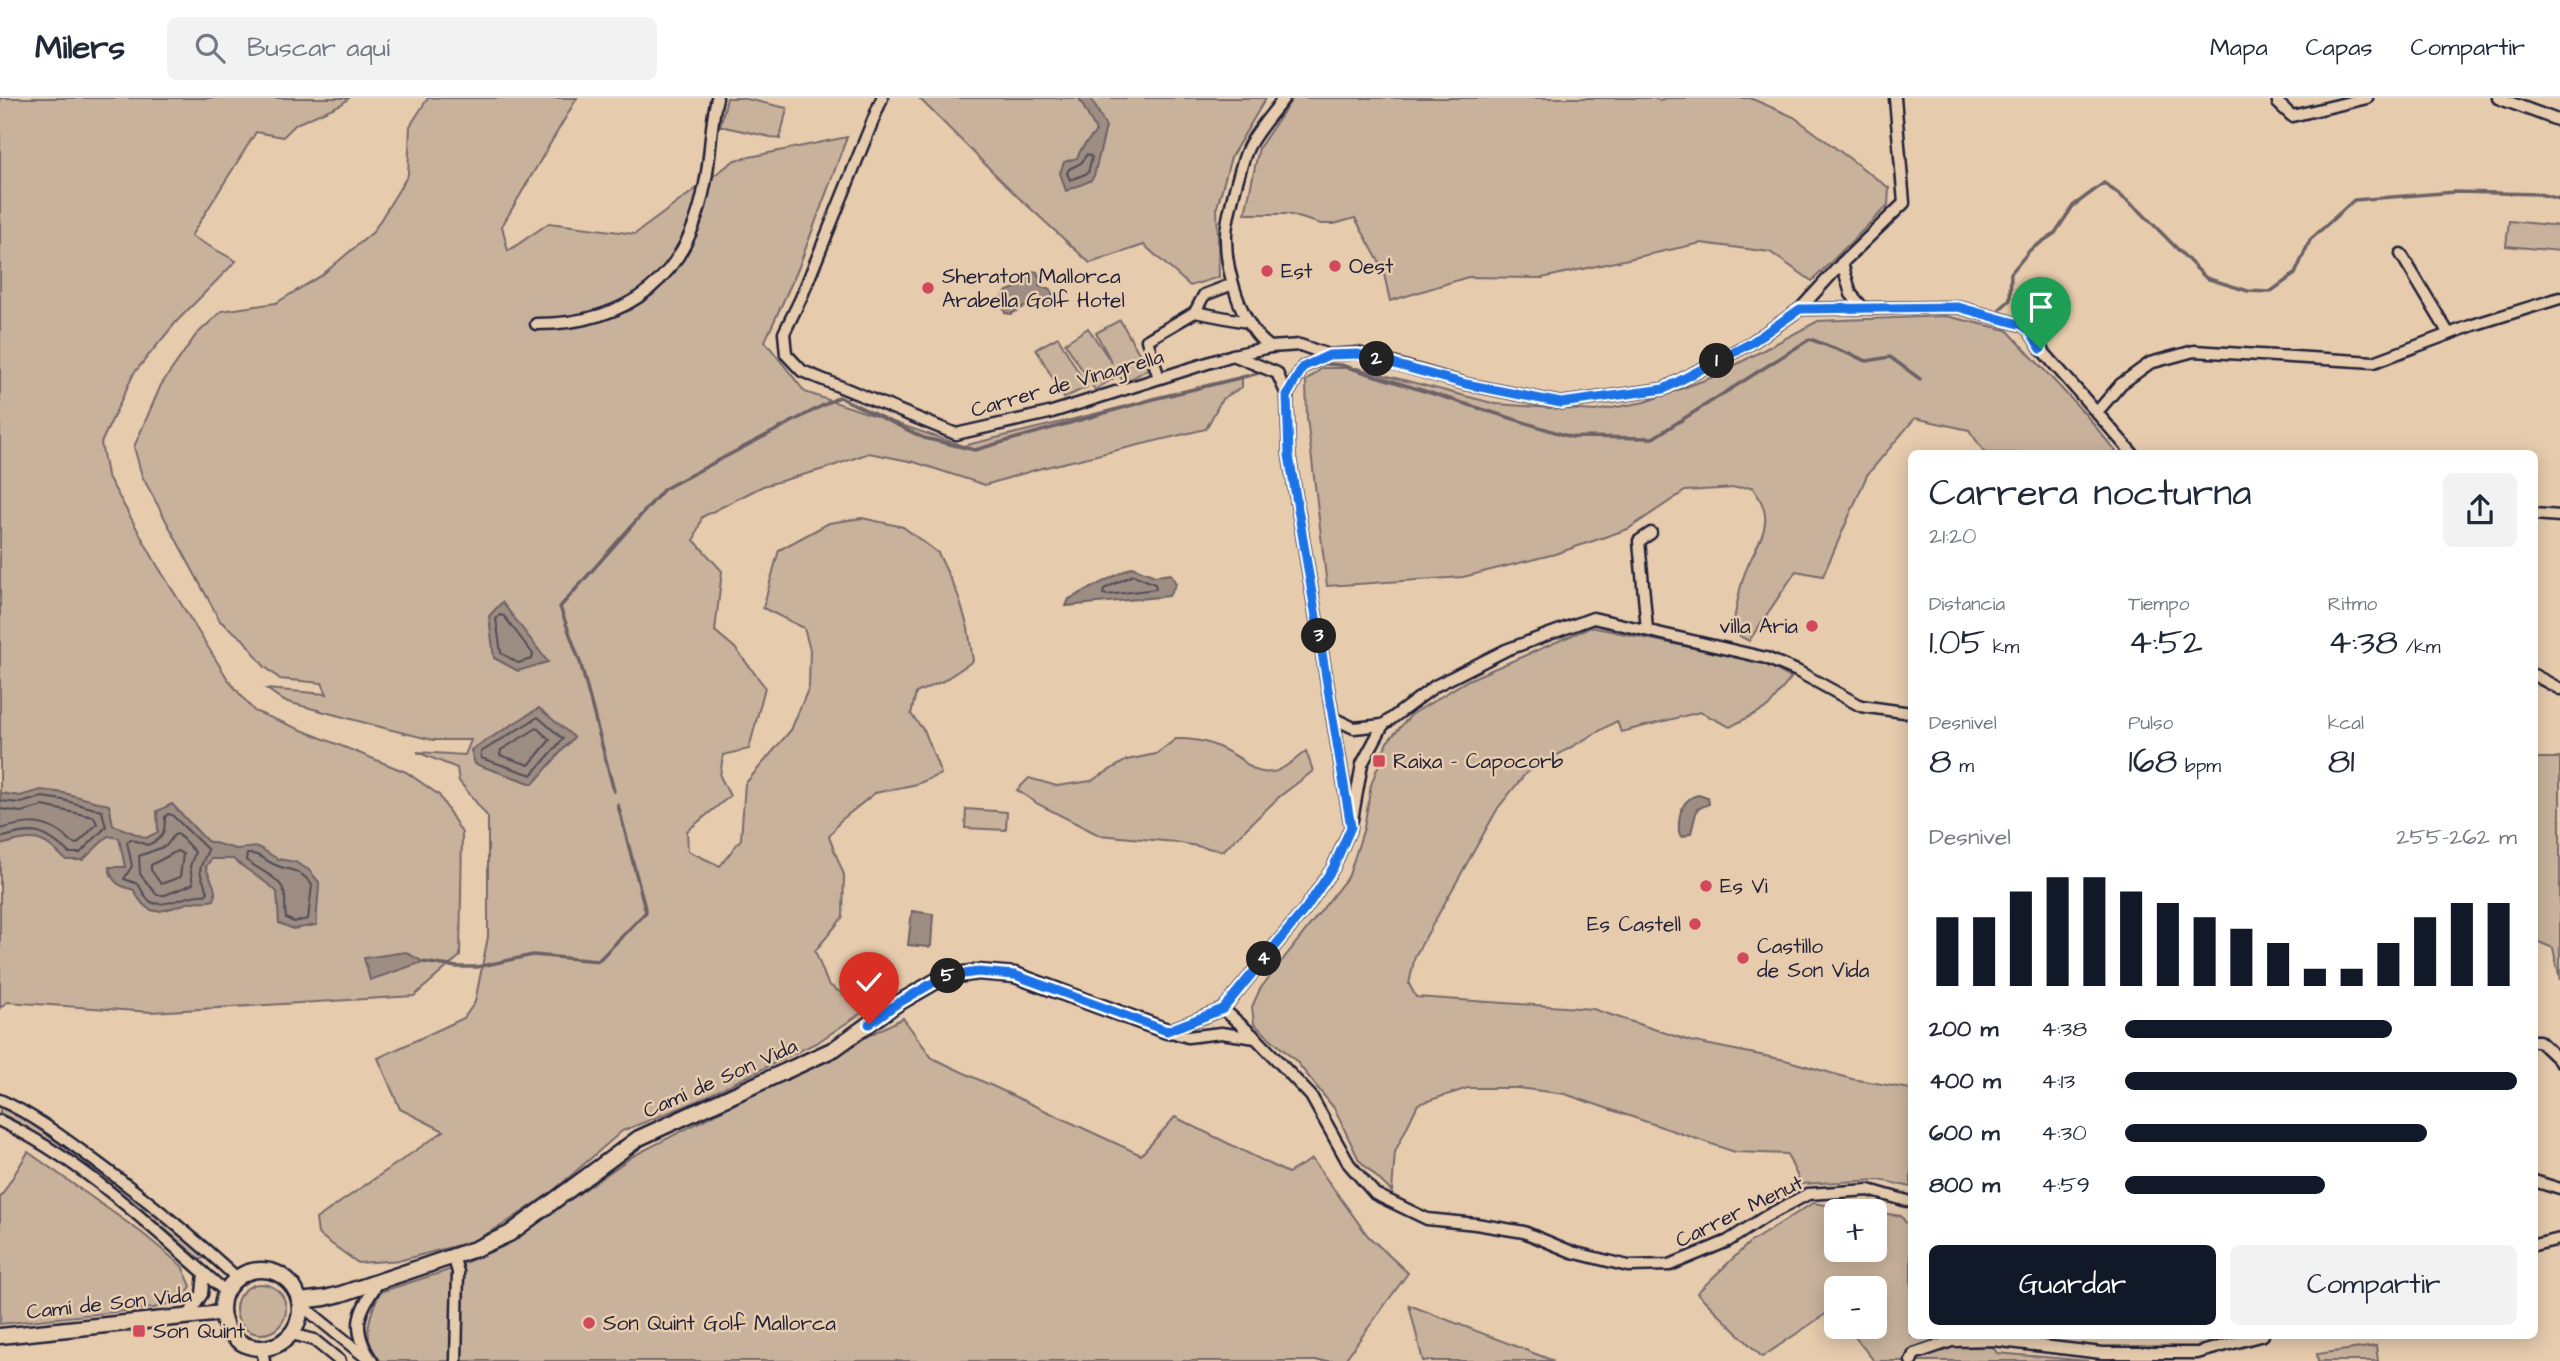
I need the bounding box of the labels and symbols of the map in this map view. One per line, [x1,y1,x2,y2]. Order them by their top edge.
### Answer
place label: Oest [1349,252,1394,281]
place label: Est [1281,257,1313,286]
marker: Oest [1327,258,1343,274]
place label: Sheraton Mallorca Arabella Golf Hotel [942,262,1125,315]
marker: Est [1259,263,1275,279]
pin [2011,277,2071,349]
marker: Sheraton Mallorca Arabella Golf Hotel [920,280,936,296]
street label: Carrer de Vinagrella [967,342,1168,427]
pin: 2 [1360,342,1394,376]
pin: 1 [1700,344,1734,378]
place label: villa Aria [1719,612,1798,641]
pin: 3 [1302,618,1336,654]
marker: villa Aria [1804,618,1820,634]
place label: Raixa - Capocorb [1393,747,1563,777]
marker: Raixa - Capocorb [1371,753,1387,769]
place label: Es Vi [1720,872,1768,901]
marker: Es Vi [1698,878,1714,894]
place label: Es Castell [1587,910,1681,939]
marker: Es Castell [1687,916,1703,932]
place label: Castillo de Son Vida [1757,932,1870,985]
pin: 4 [1246,942,1282,976]
marker: Castillo de Son Vida [1735,950,1751,966]
pin [839,952,899,1024]
pin: 5 [930,958,965,994]
street label: Camí de Son Vida [638,1031,802,1125]
street label: Carrer Menut [1671,1168,1808,1255]
street label: Camí de Son Vida [25,1280,193,1327]
place label: Son Quint Golf Mallorca [603,1309,836,1338]
marker: Son Quint Golf Mallorca [581,1315,597,1331]
place label: Son Quint [153,1317,246,1346]
marker: Son Quint [131,1323,147,1339]

